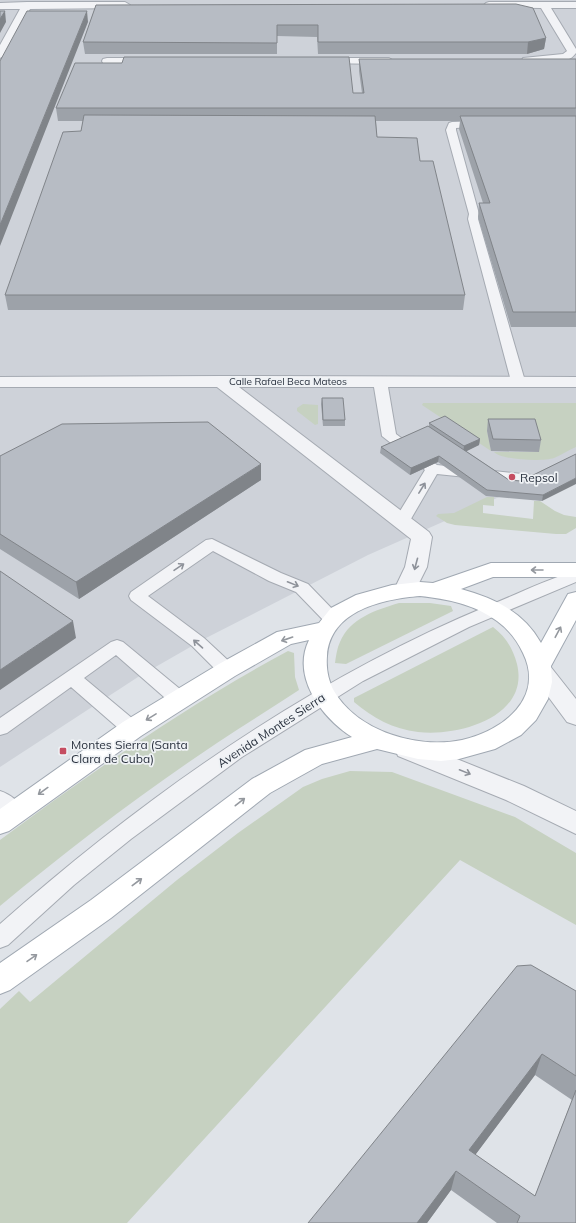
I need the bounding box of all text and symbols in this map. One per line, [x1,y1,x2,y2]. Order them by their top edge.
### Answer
street label: Calle Rafael Beca Mateos [229,375,347,388]
place label: Repsol [520,470,558,485]
marker: Repsol [507,472,517,482]
one-way arrow [418,482,426,494]
one-way arrow [412,558,419,571]
one-way arrow [174,563,185,571]
one-way arrow [531,566,544,574]
one-way arrow [287,580,299,588]
one-way arrow [555,626,562,638]
one-way arrow [282,635,294,643]
one-way arrow [193,639,204,648]
street label: Avenida Montes Sierra [214,690,328,770]
one-way arrow [145,713,156,721]
place label: Montes Sierra (Santa Clara de Cuba) [71,737,188,766]
marker: Montes Sierra (Santa Clara de Cuba) [58,746,68,756]
one-way arrow [458,769,470,777]
one-way arrow [38,787,49,795]
one-way arrow [235,798,246,807]
one-way arrow [132,877,143,886]
one-way arrow [26,954,37,962]

